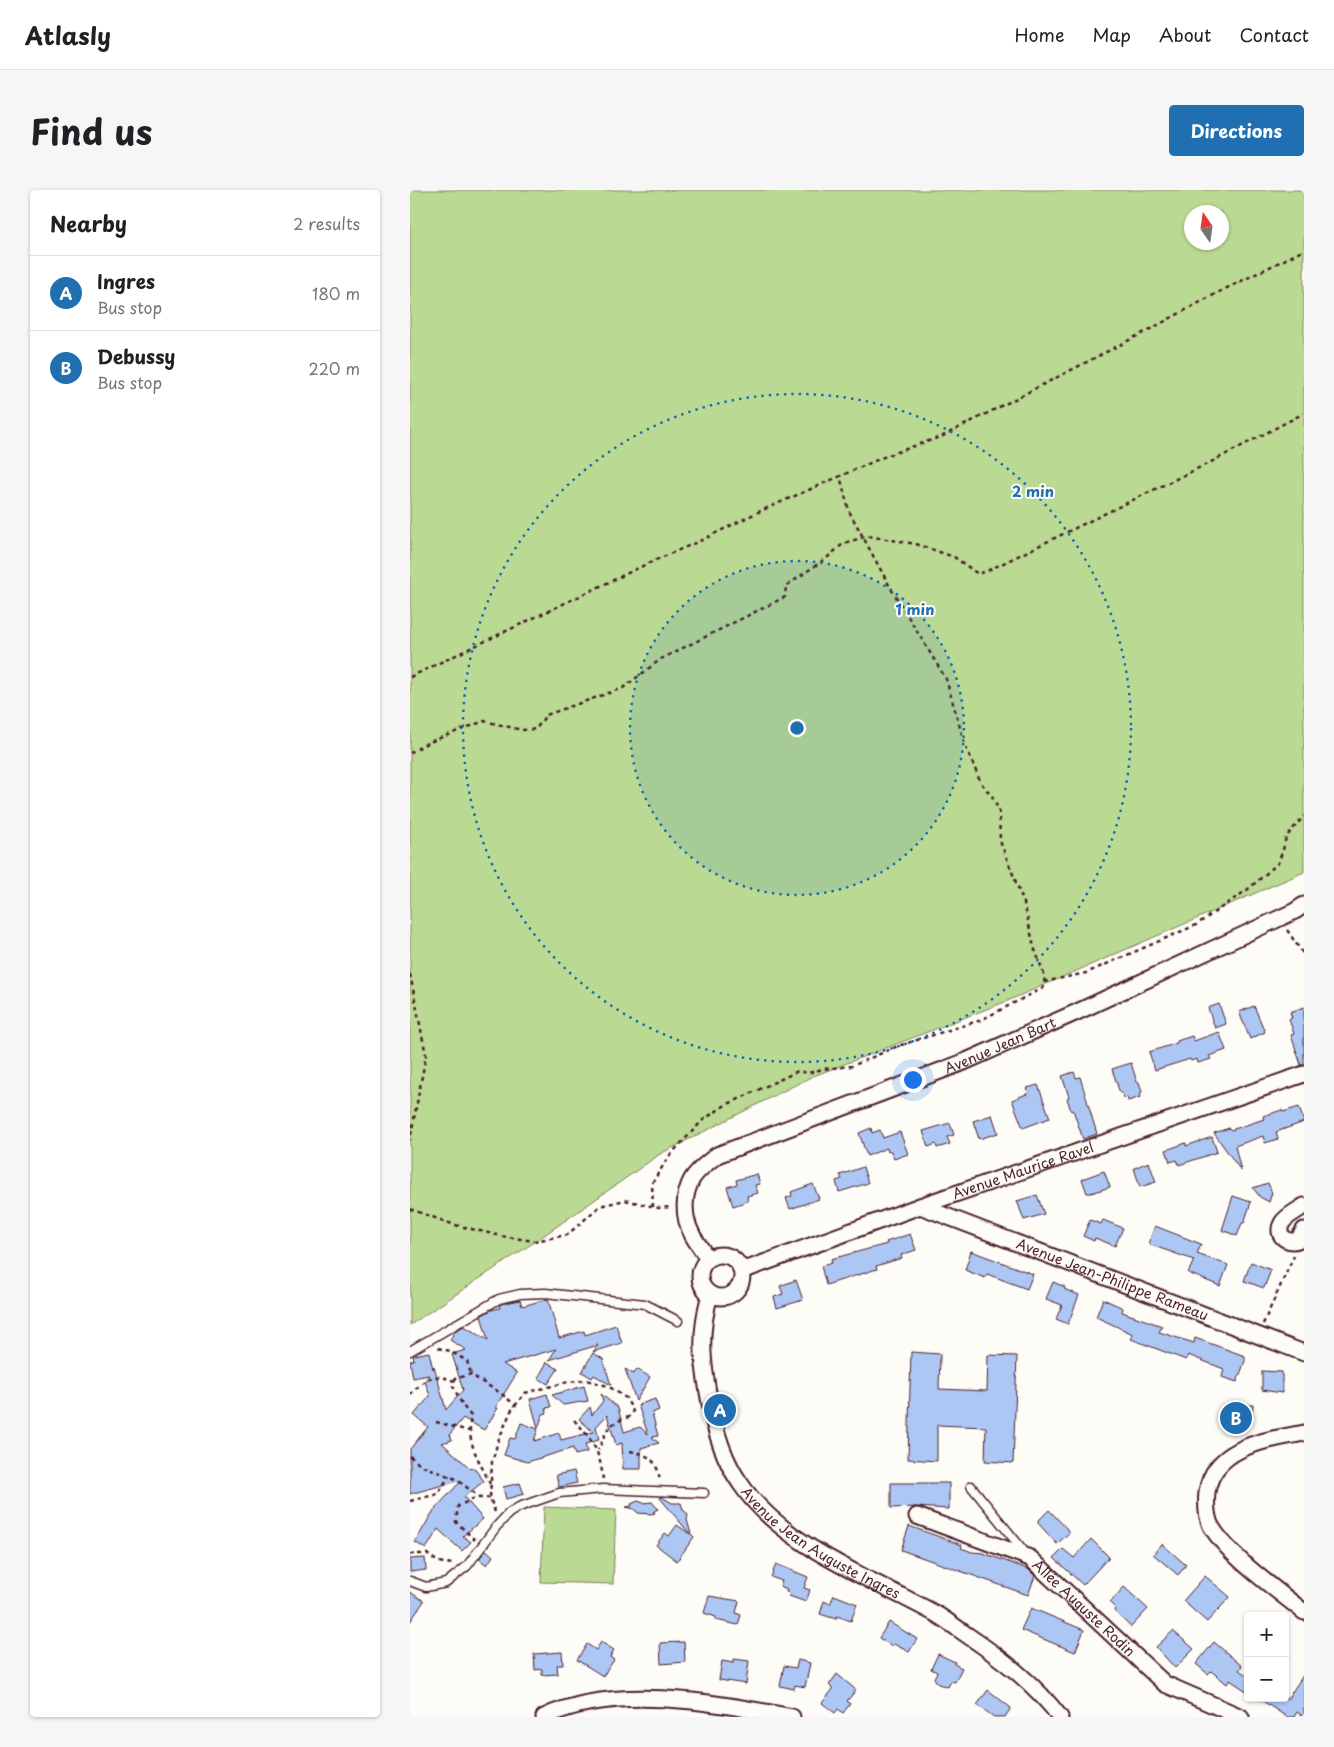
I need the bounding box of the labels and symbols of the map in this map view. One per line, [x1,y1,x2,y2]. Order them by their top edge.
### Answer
north arrow [1184,205,1229,250]
text: 2 min [1012,479,1054,502]
text: 1 min [896,597,934,620]
centre of rings [788,719,806,737]
street label: Avenue Jean Bart [941,1012,1059,1078]
your location [900,1067,926,1093]
street label: Avenue Maurice Ravel [949,1136,1096,1204]
street label: Avenue Jean-Philippe Rameau [1013,1233,1212,1326]
pin: A [704,1391,736,1429]
pin: B [1220,1399,1252,1437]
street label: Avenue Jean Auguste Ingres [736,1482,904,1604]
street label: Allée Auguste Rodin [1028,1554,1140,1661]

